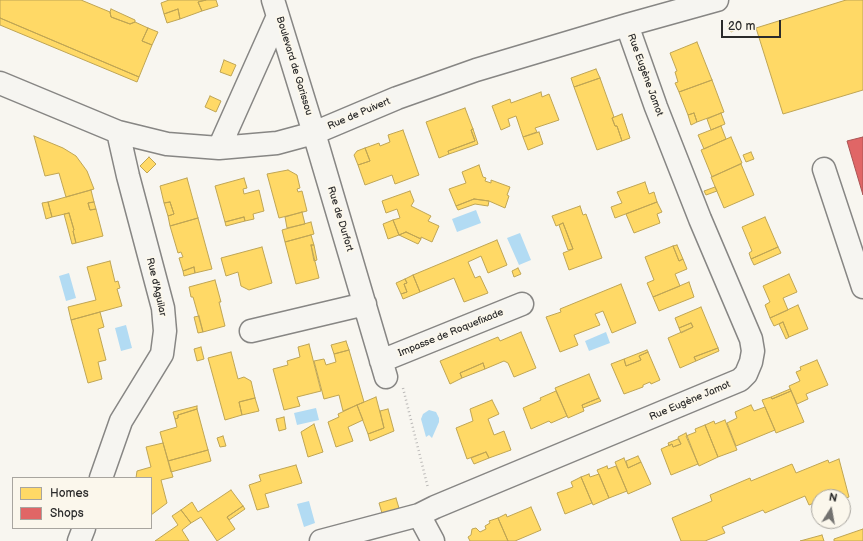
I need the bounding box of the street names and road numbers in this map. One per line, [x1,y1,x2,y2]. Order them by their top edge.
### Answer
street label: Boulevard de Garissou [273,15,315,117]
street label: Rue Eugène Jamot [625,32,665,118]
street label: Rue de Puivert [326,95,392,133]
street label: Rue de Durfort [324,185,356,253]
street label: Rue d'Aguilar [143,257,169,317]
street label: Impasse de Roquefixade [397,306,505,360]
street label: Rue Eugène Jamot [648,379,732,423]

